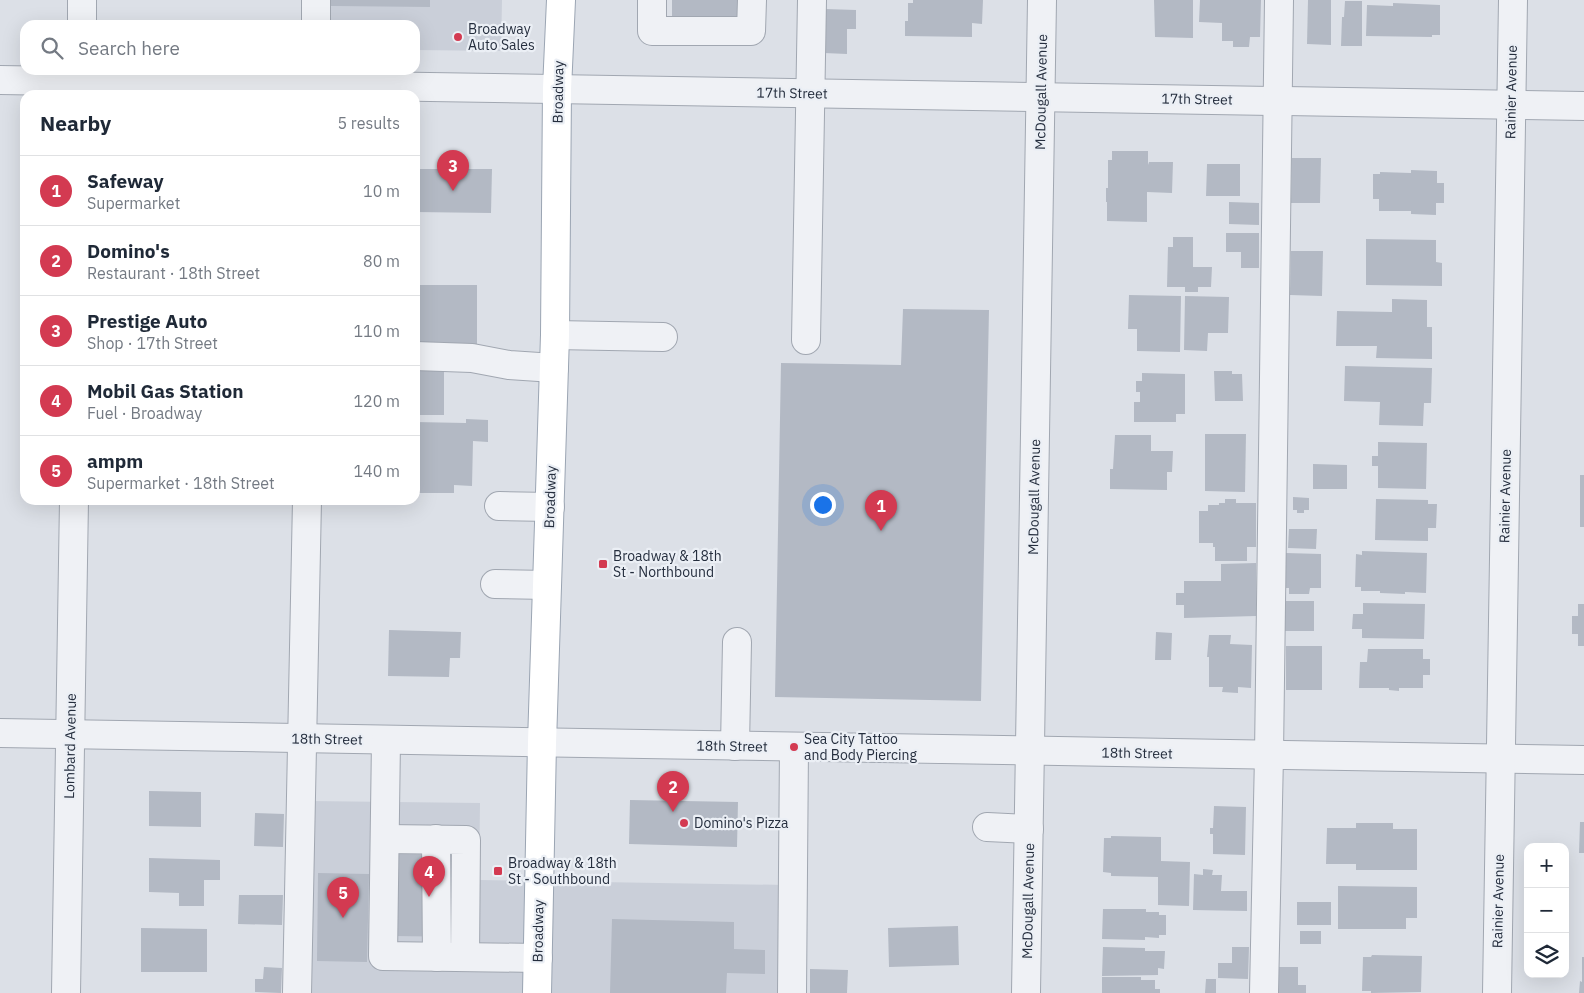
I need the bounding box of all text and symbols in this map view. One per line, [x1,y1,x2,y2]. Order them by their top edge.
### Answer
search box [20,20,420,75]
place label: Broadway Auto Sales [468,20,535,54]
marker: Broadway Auto Sales [452,31,464,43]
icon: search [38,34,66,62]
street label: McDougall Avenue [1031,34,1051,150]
text: Search here [78,36,180,60]
street label: Rainier Avenue [1501,44,1521,139]
street label: Broadway [548,61,568,123]
street label: 17th Street [756,83,828,103]
street label: 17th Street [1161,89,1233,109]
text: Nearby [40,109,111,137]
text: 5 results [337,113,400,133]
pin: 3 [437,150,469,191]
text: Safeway [87,169,164,193]
text: 1 [51,181,61,201]
text: 10 m [363,181,400,201]
text: Supermarket [87,193,180,213]
text: Domino's [87,239,170,263]
text: 2 [51,251,61,271]
text: 80 m [363,251,400,271]
text: Restaurant · 18th Street [87,263,260,283]
text: Prestige Auto [87,309,207,333]
text: 3 [51,321,61,341]
text: 110 m [353,321,400,341]
text: Shop · 17th Street [87,333,218,353]
text: Mobil Gas Station [87,379,244,403]
text: 4 [51,391,61,411]
text: 120 m [353,391,400,411]
text: Fuel · Broadway [87,403,202,423]
street label: McDougall Avenue [1024,439,1044,555]
street label: Rainier Avenue [1495,448,1515,543]
text: ampm [87,449,143,473]
text: 5 [51,461,61,481]
text: 140 m [353,461,400,481]
street label: Broadway [540,465,560,529]
text: Supermarket · 18th Street [87,473,275,493]
pin: 1 [865,490,897,531]
your location [810,492,836,518]
place label: Broadway & 18th St - Northbound [613,547,722,581]
marker: Broadway & 18th St - Northbound [597,558,609,570]
street label: Lombard Avenue [60,693,80,799]
street label: 18th Street [291,729,363,749]
place label: Sea City Tattoo and Body Piercing [804,730,917,764]
street label: 18th Street [696,736,768,756]
marker: Sea City Tattoo and Body Piercing [788,741,800,753]
street label: 18th Street [1101,743,1173,763]
pin: 2 [657,771,689,812]
place label: Domino's Pizza [694,814,789,832]
marker: Domino's Pizza [678,817,690,829]
street label: McDougall Avenue [1018,843,1038,959]
map controls [1524,843,1569,978]
button: + [1524,843,1569,888]
street label: Rainier Avenue [1488,853,1508,948]
place label: Broadway & 18th St - Southbound [508,854,617,888]
pin: 4 [413,856,445,897]
marker: Broadway & 18th St - Southbound [492,865,504,877]
pin: 5 [327,877,359,918]
button: − [1524,888,1569,933]
street label: Broadway [528,900,548,962]
button: layers [1524,933,1569,978]

